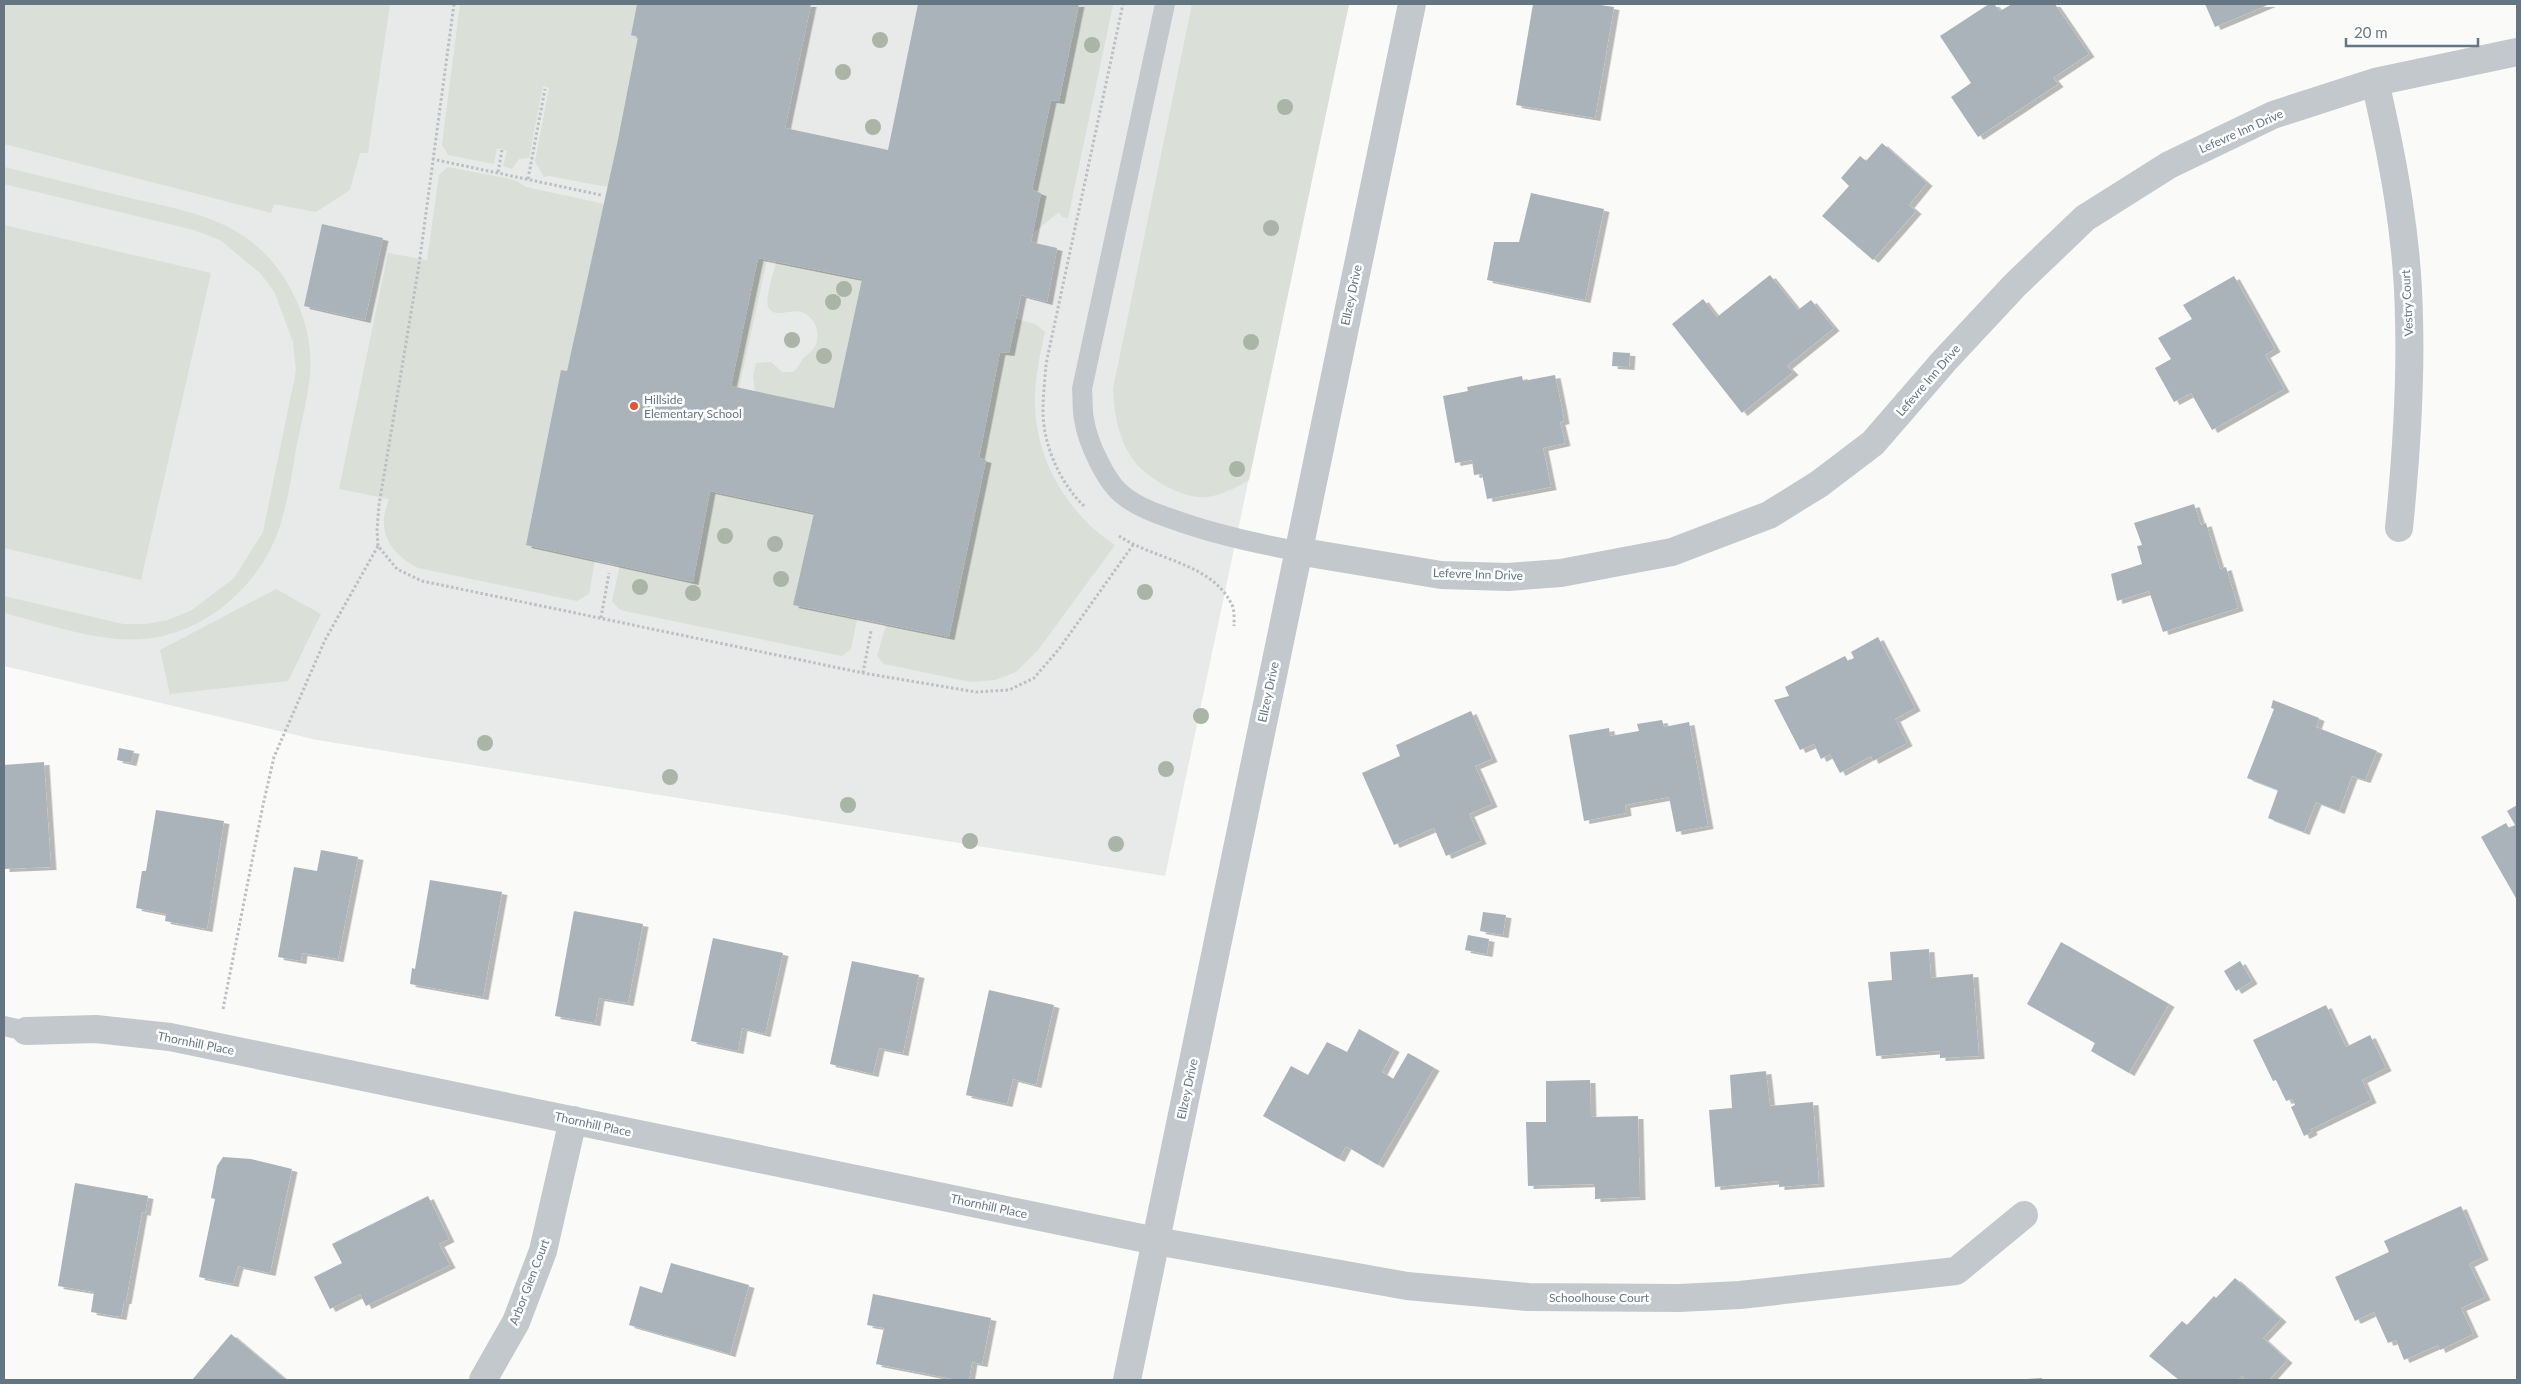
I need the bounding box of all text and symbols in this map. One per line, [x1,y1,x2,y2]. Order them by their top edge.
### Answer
scale bar [2346,15,2478,47]
text: 20 m [2354,23,2388,41]
street label: Lefevre Inn Drive [2197,106,2285,156]
street label: Ellzey Drive [1337,263,1365,327]
street label: Vestry Court [2398,269,2416,337]
street label: Lefevre Inn Drive [1893,341,1963,419]
place label: Hillside Elementary School [644,392,742,421]
marker: Hillside Elementary School [628,400,640,412]
street label: Lefevre Inn Drive [1433,565,1523,583]
street label: Ellzey Drive [1254,660,1282,724]
street label: Thornhill Place [156,1028,236,1058]
street label: Ellzey Drive [1173,1057,1201,1121]
street label: Thornhill Place [553,1109,633,1139]
street label: Thornhill Place [949,1191,1029,1221]
street label: Arbor Glen Court [506,1236,553,1327]
street label: Schoolhouse Court [1549,1290,1650,1305]

